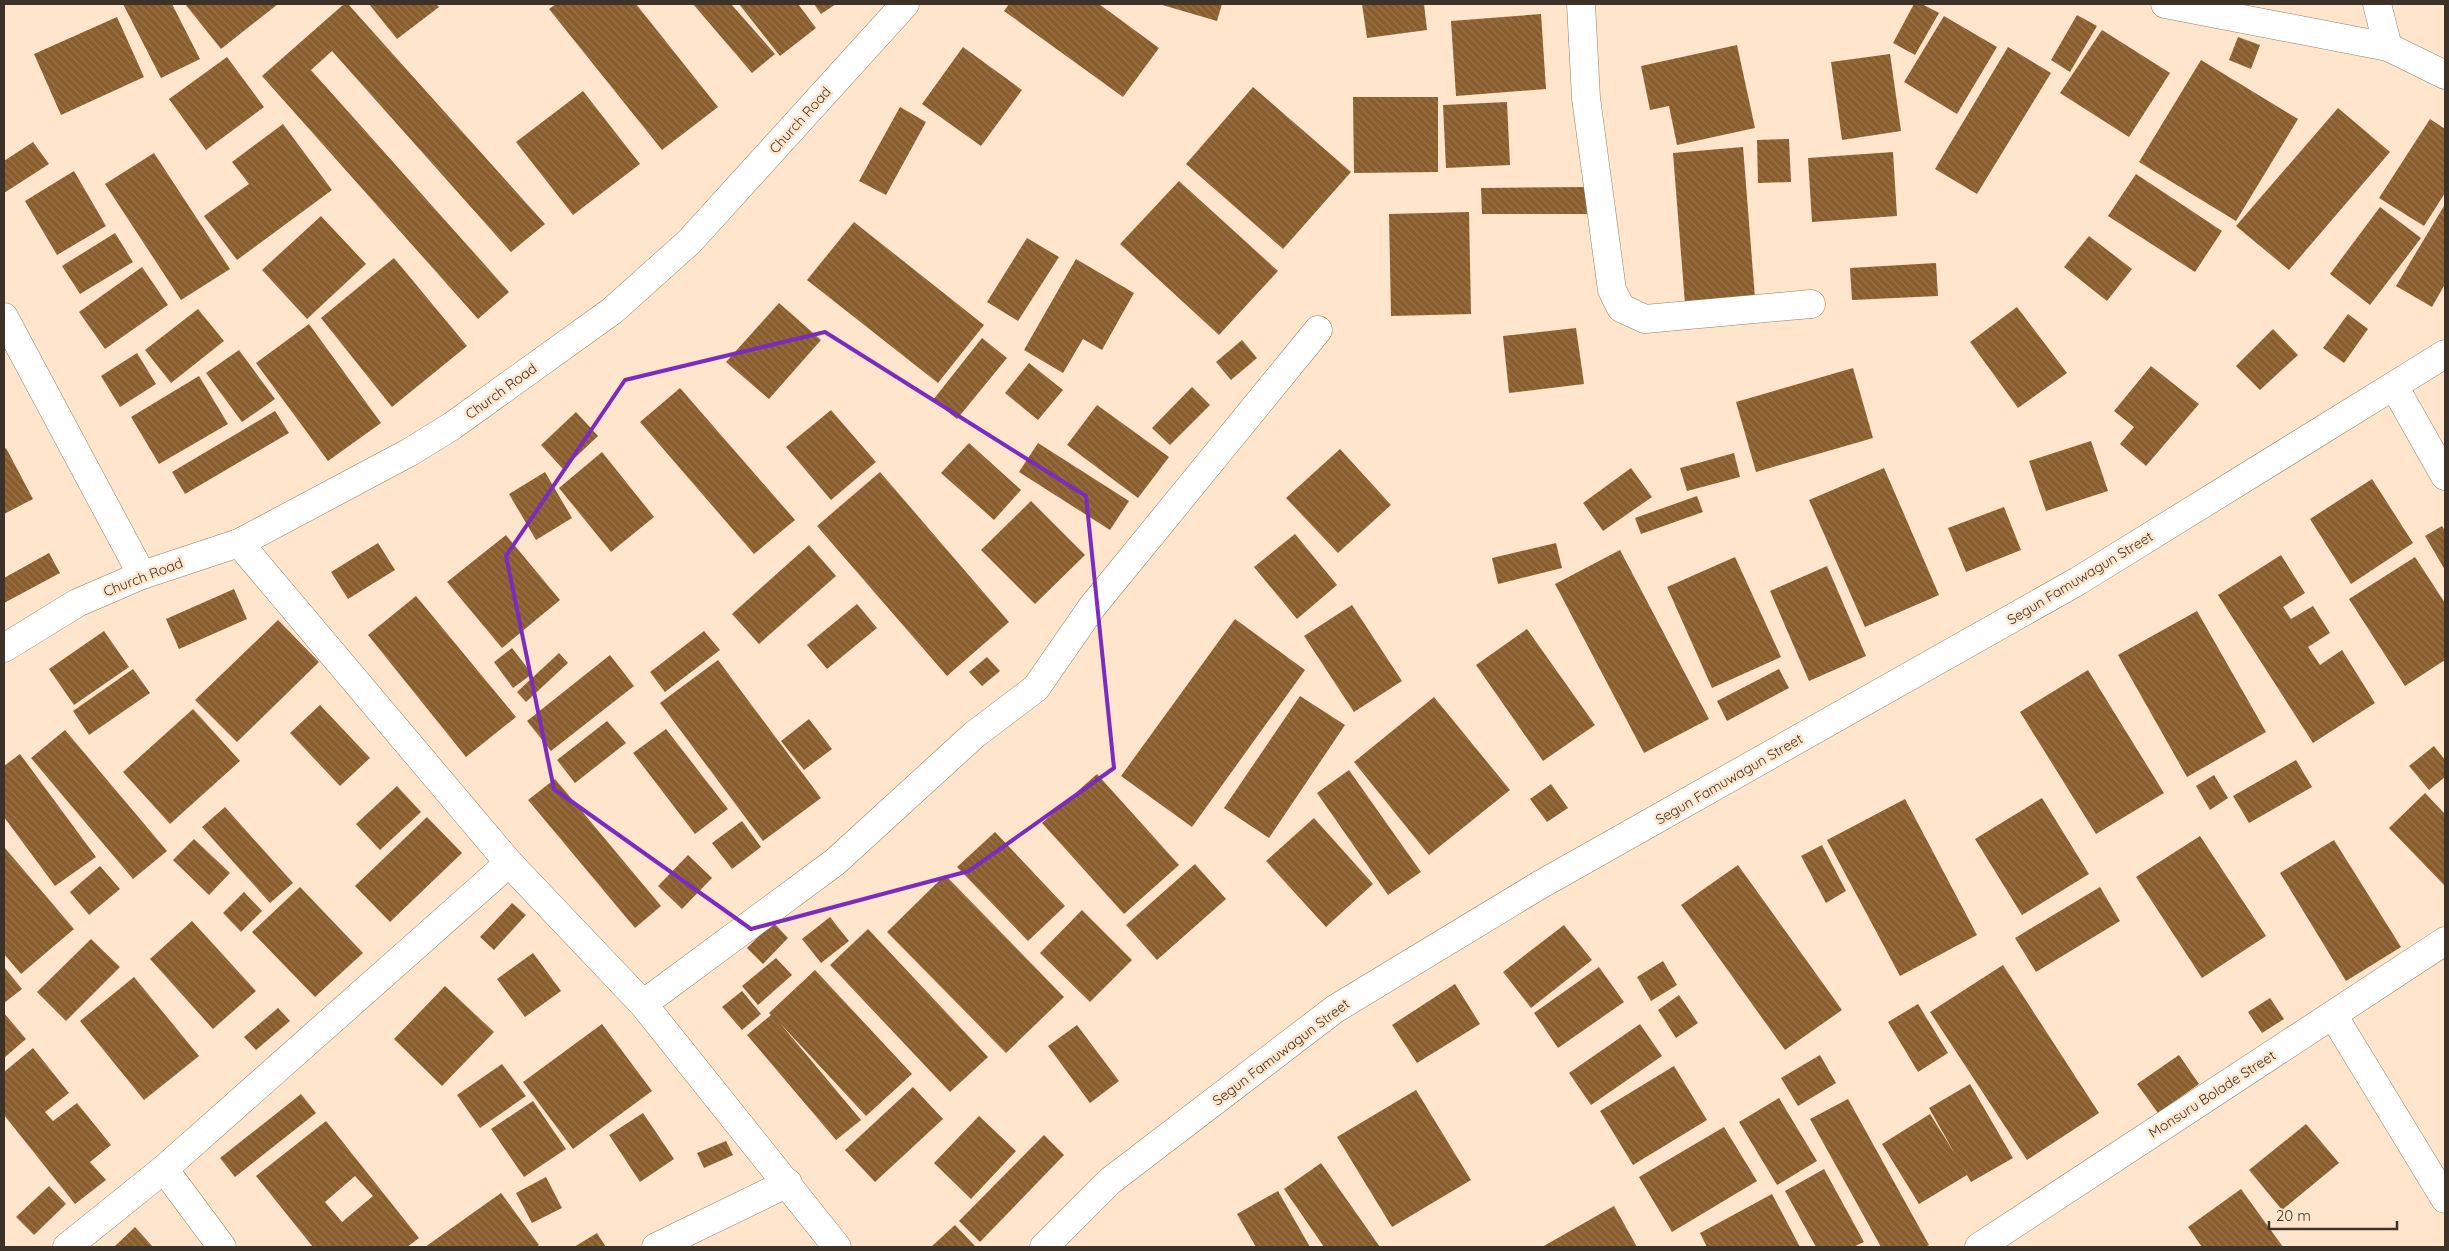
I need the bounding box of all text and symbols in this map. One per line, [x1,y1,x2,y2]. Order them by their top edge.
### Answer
street label: Church Road [765,83,835,157]
street label: Church Road [462,359,540,423]
street label: Segun Famuwagun Street [2004,527,2156,629]
street label: Church Road [101,554,185,600]
street label: Segun Famuwagun Street [1652,729,1806,829]
street label: Segun Famuwagun Street [1209,994,1353,1109]
street label: Monsuru Bolade Street [2145,1046,2279,1142]
scale bar [2269,1198,2396,1230]
text: 20 m [2276,1206,2311,1225]

